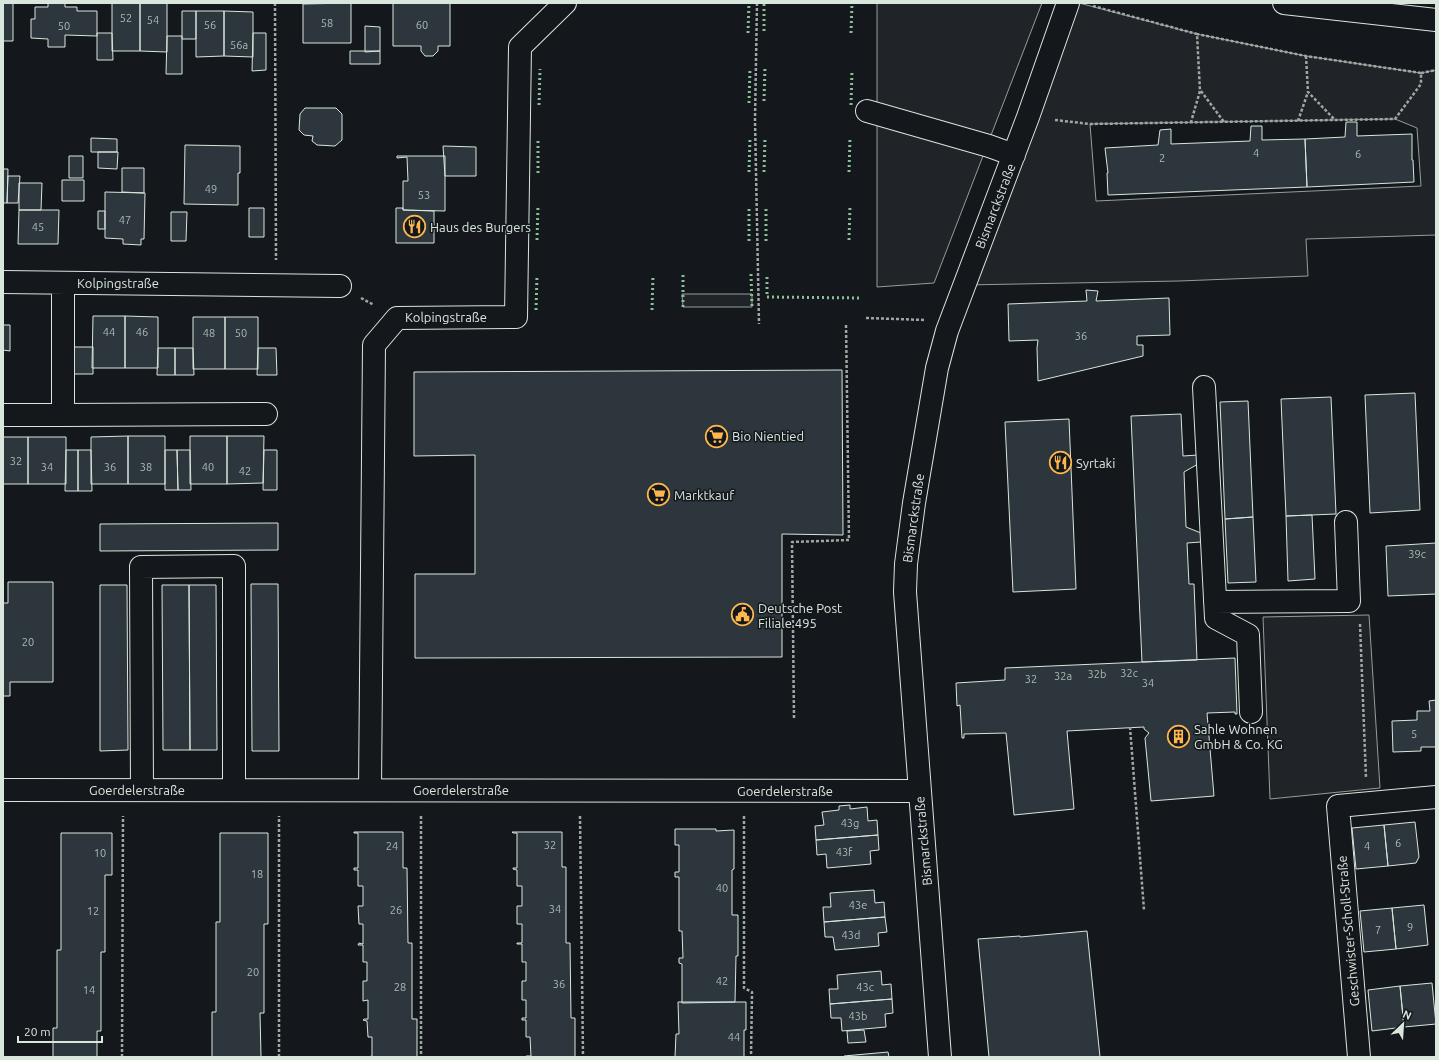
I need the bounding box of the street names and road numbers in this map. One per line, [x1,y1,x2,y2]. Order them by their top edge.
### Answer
street label: Bismarckstraße [972,162,1018,250]
street label: Kolpingstraße [77,276,159,290]
street label: Kolpingstraße [405,310,487,324]
street label: Bismarckstraße [900,473,926,563]
street label: Goerdelerstraße [89,783,185,797]
street label: Goerdelerstraße [413,783,509,797]
street label: Goerdelerstraße [737,784,833,798]
street label: Bismarckstraße [912,796,934,886]
street label: Geschwister-Scholl-Straße [1334,855,1362,1007]

